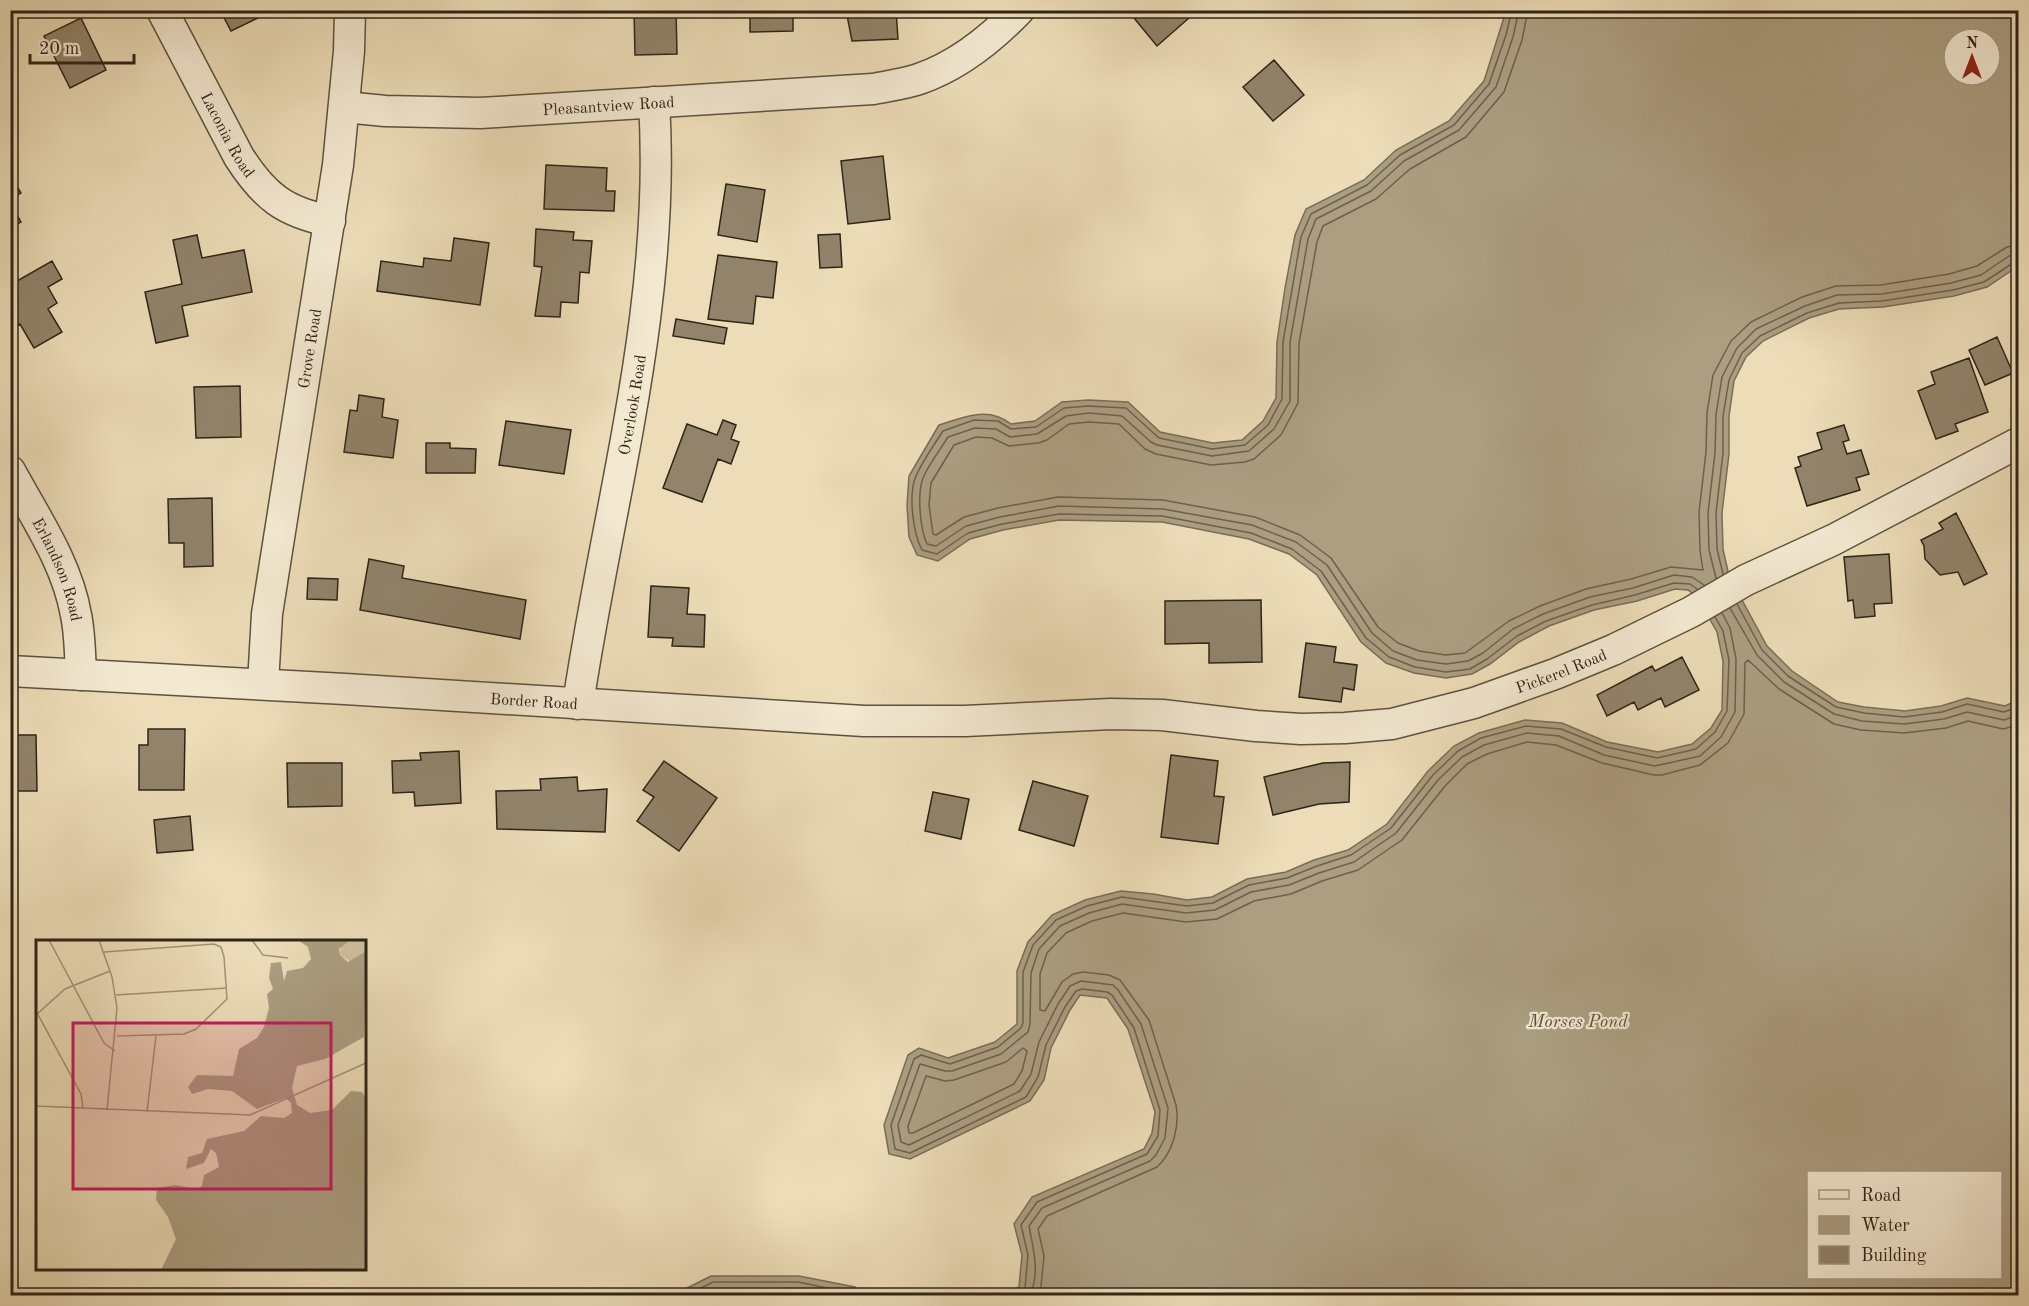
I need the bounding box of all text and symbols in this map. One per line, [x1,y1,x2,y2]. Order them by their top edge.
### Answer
scale bar [30,27,134,65]
north arrow [1942,27,2002,87]
text: N [1966,36,1979,52]
text: 20 m [39,40,79,58]
street label: Laconia Road [197,90,257,181]
street label: Pleasantview Road [542,95,675,119]
street label: Grove Road [297,308,325,390]
street label: Overlook Road [617,354,650,457]
street label: Erlandson Road [28,516,83,623]
street label: Pickerel Road [1514,647,1610,697]
street label: Border Road [490,692,578,713]
inset map [36,940,366,1270]
water label: Morses Pond [1527,1013,1628,1031]
legend [1807,1171,2002,1279]
text: Road [1861,1187,1901,1205]
text: Water [1861,1217,1910,1235]
text: Building [1861,1247,1927,1265]

